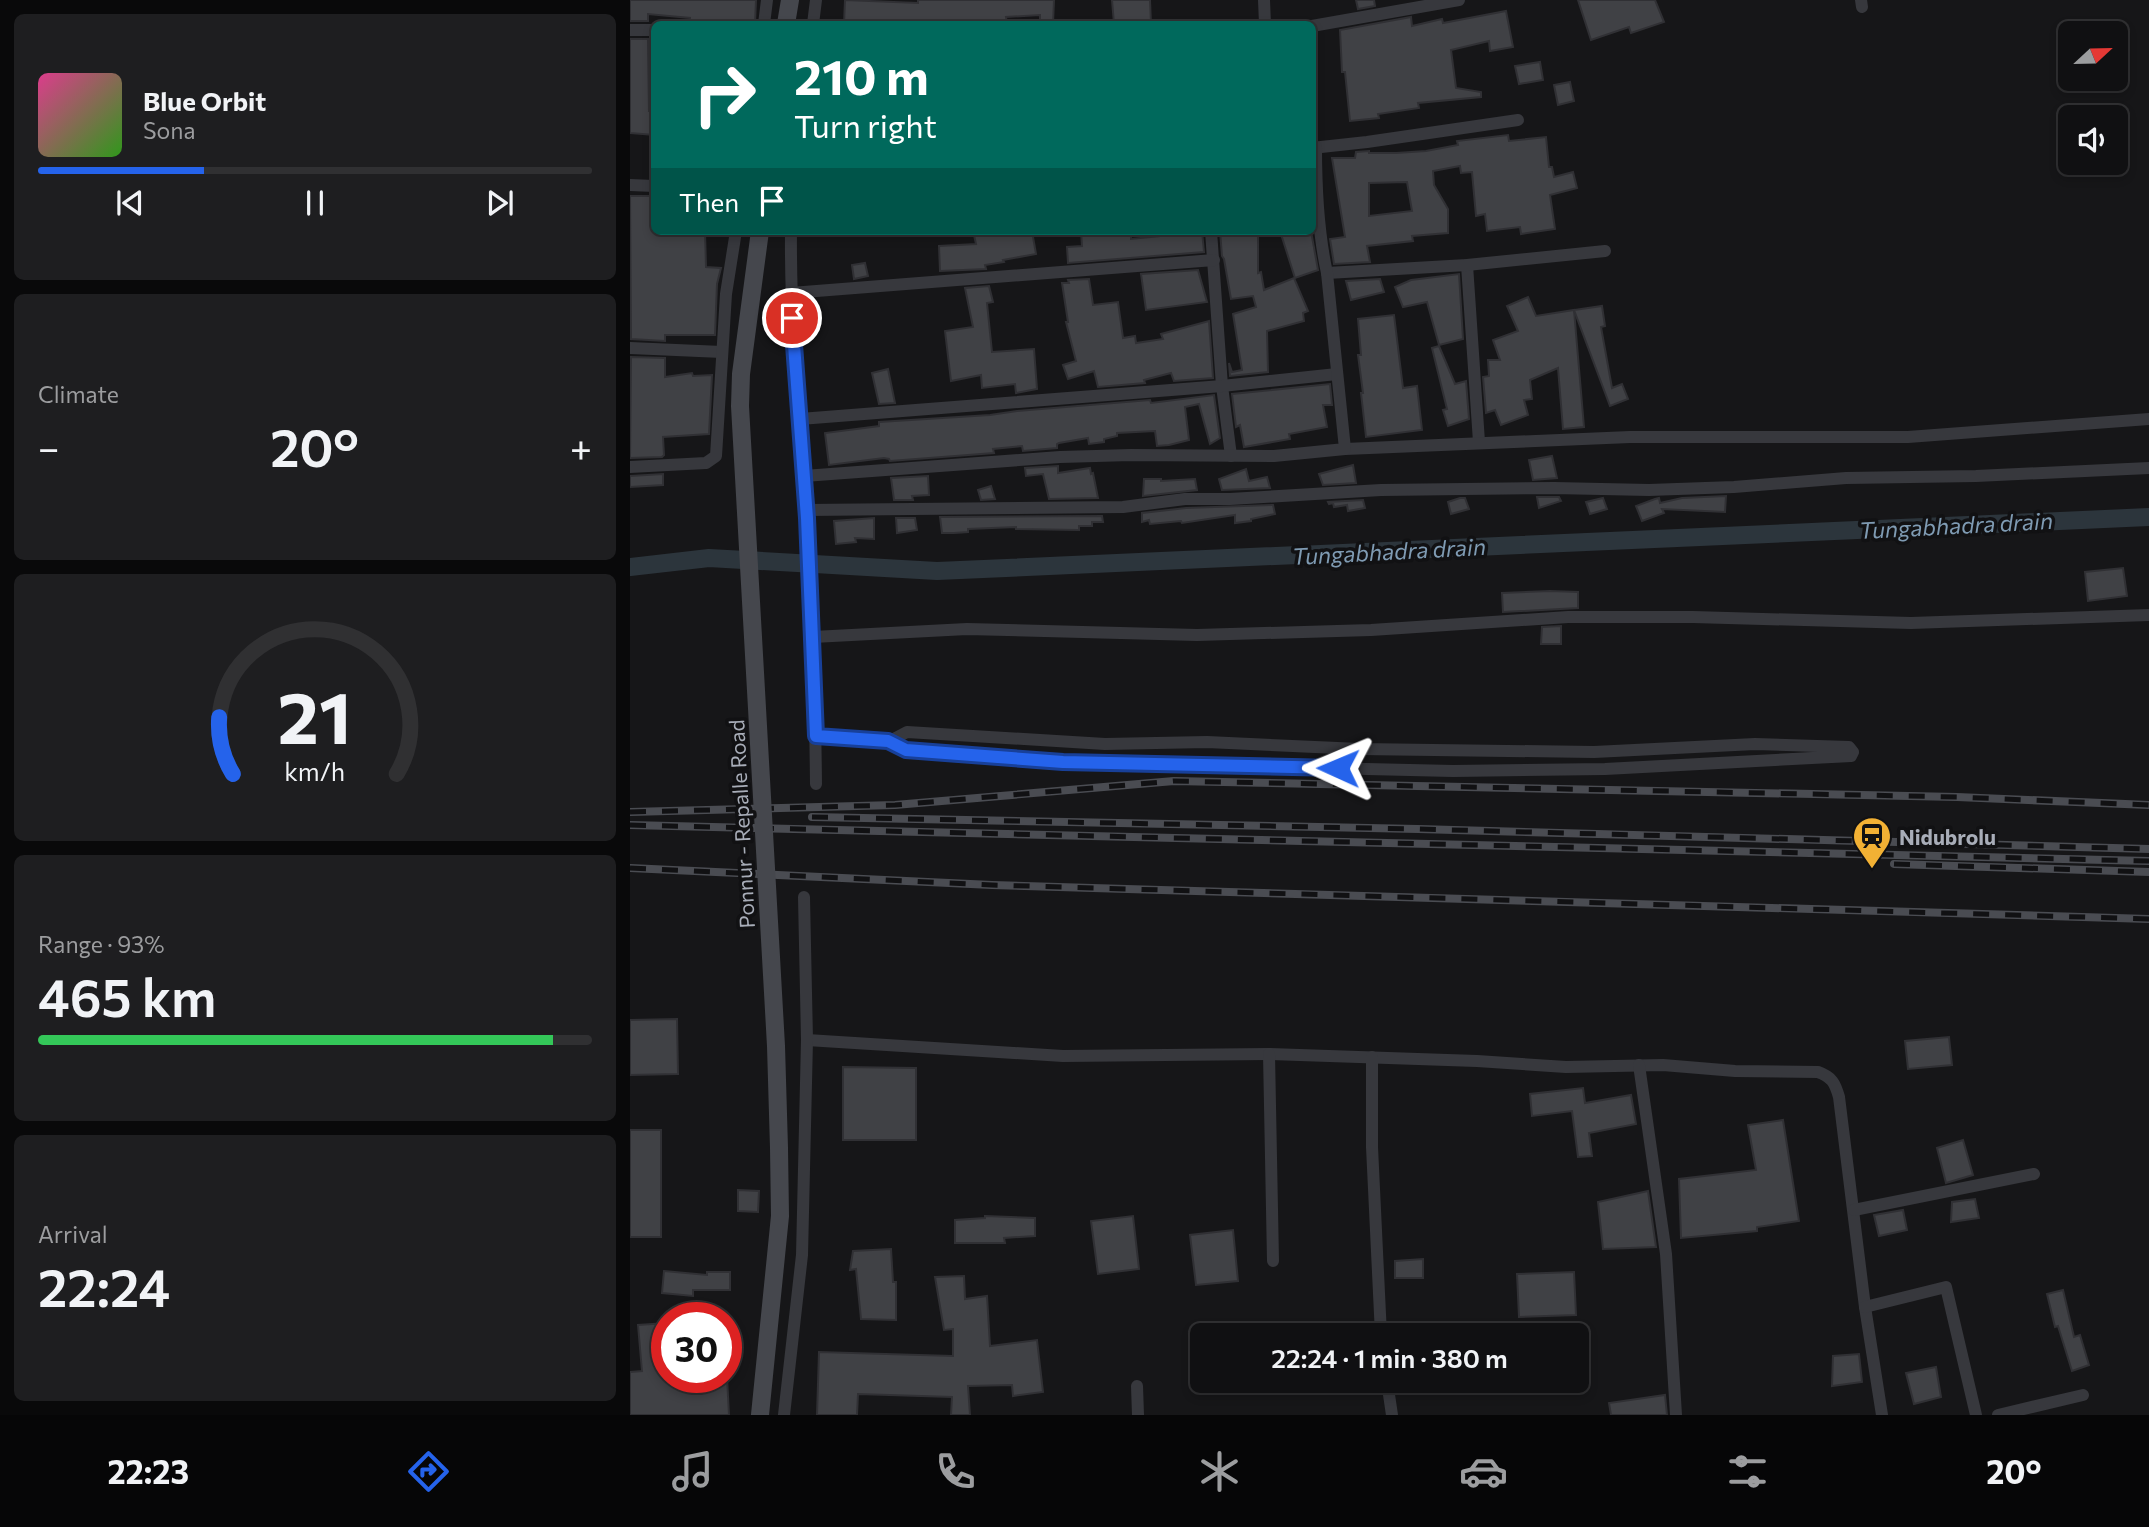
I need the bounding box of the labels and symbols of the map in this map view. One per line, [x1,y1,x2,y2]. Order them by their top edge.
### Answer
north arrow [2058,21,2128,91]
pin [762,288,822,348]
water label: Tungabhadra drain [1858,506,2054,544]
water label: Tungabhadra drain [1291,532,1487,570]
street label: Ponnur - Repalle Road [723,719,759,929]
position arrow [1301,731,1375,805]
station icon: Nidubrolu [1851,815,1893,870]
place label: Nidubrolu [1899,824,1996,849]
speed limit sign: 30 [651,1302,742,1393]

